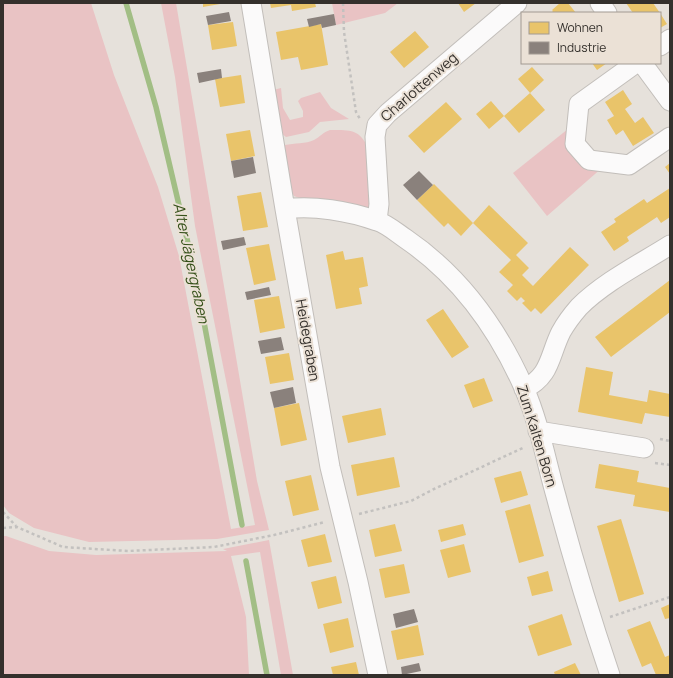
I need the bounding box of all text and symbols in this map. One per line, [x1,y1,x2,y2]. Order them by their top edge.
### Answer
legend [521,12,661,64]
text: Wohnen [557,19,603,36]
text: Industrie [557,39,606,56]
street label: Charlottenweg [376,48,461,125]
water label: Alter Jägergraben [168,201,215,326]
street label: Heidegraben [292,297,325,382]
street label: Zum Kalten Born [513,383,562,489]

